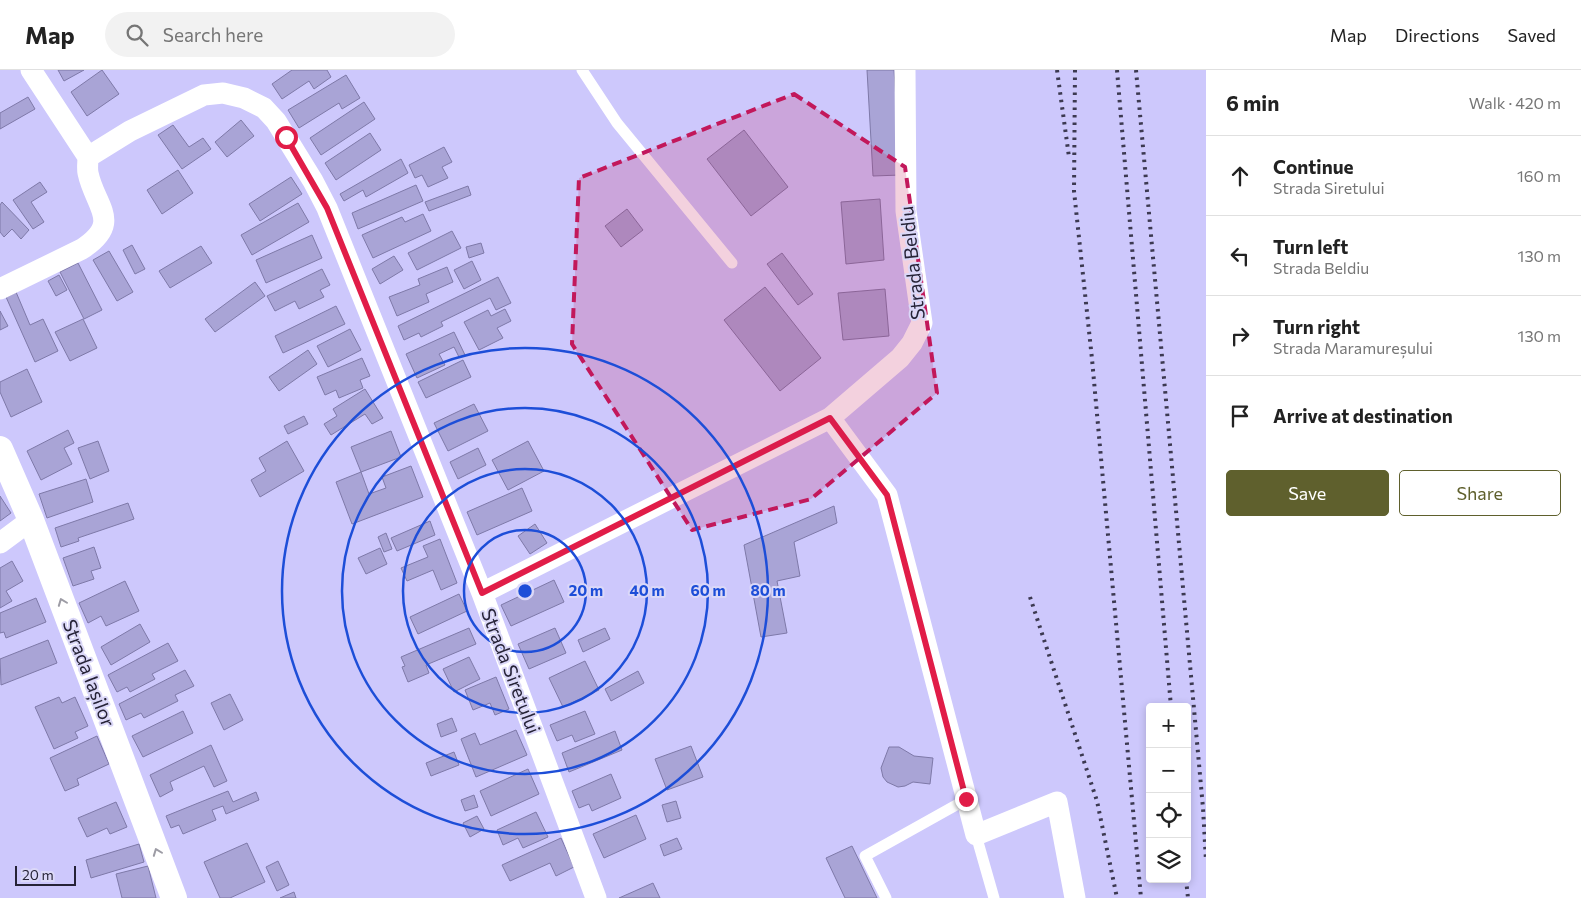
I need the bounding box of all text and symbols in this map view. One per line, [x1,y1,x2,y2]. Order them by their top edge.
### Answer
search box [105,12,455,57]
text: Map [25,20,75,49]
icon: search [123,21,151,49]
text: Search here [163,23,263,46]
text: Map [1330,24,1367,46]
text: Directions [1395,24,1479,46]
text: Saved [1507,24,1556,46]
text: 6 min [1226,90,1279,115]
text: Walk · 420 m [1469,93,1561,112]
route start [275,126,298,149]
text: Continue [1273,155,1353,178]
icon: ahead [1226,162,1254,190]
text: 160 m [1517,166,1561,185]
text: Strada Siretului [1273,178,1385,197]
street label: Strada Beldiu [894,205,929,321]
text: Turn left [1273,235,1348,258]
icon: left [1226,242,1254,270]
text: 130 m [1518,246,1561,265]
text: Strada Beldiu [1273,258,1369,277]
text: Turn right [1273,315,1360,338]
icon: right [1226,322,1254,350]
text: 130 m [1518,326,1561,345]
text: Strada Maramureșului [1273,338,1433,357]
icon: arrive [1226,402,1254,430]
text: Arrive at destination [1273,404,1453,427]
button: Save [1226,470,1389,516]
button: Share [1399,470,1561,516]
text: 20 m [569,581,603,599]
text: 40 m [629,581,665,599]
text: 60 m [690,581,726,599]
text: 80 m [750,581,786,599]
centre of rings [516,582,534,600]
one-way arrow [58,598,68,607]
street label: Strada Siretului [477,605,546,737]
street label: Strada Iașilor [57,616,121,731]
map controls [1146,703,1191,883]
button: + [1146,703,1191,748]
button: − [1146,748,1191,793]
route end [955,788,978,811]
button: locate [1146,793,1191,838]
button: layers [1146,838,1191,883]
one-way arrow [152,849,162,857]
scale bar [15,863,76,886]
text: 20 m [22,866,54,883]

